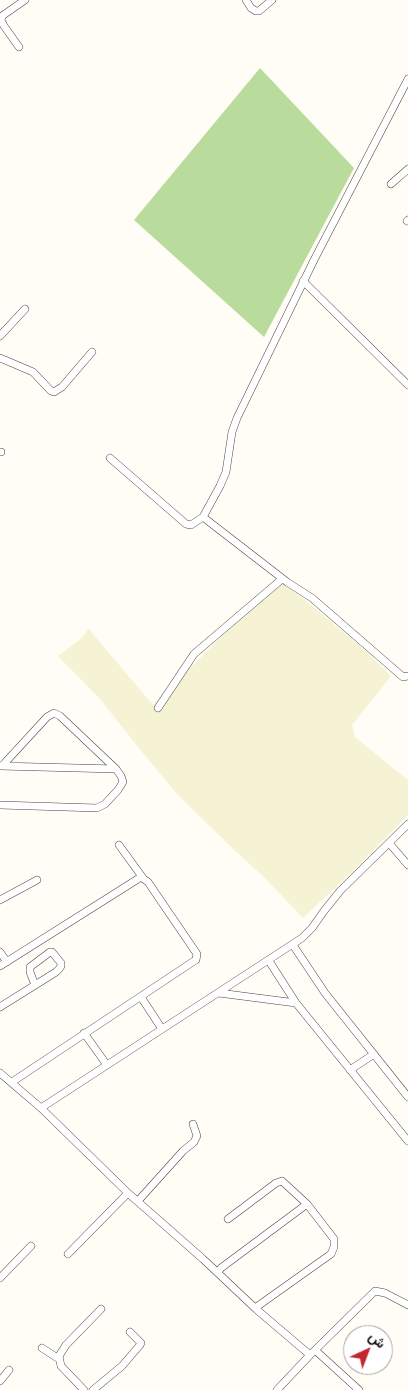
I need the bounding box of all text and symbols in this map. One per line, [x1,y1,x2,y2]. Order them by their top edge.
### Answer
north arrow [343,1325,393,1375]
text: ش [365,1327,391,1352]

